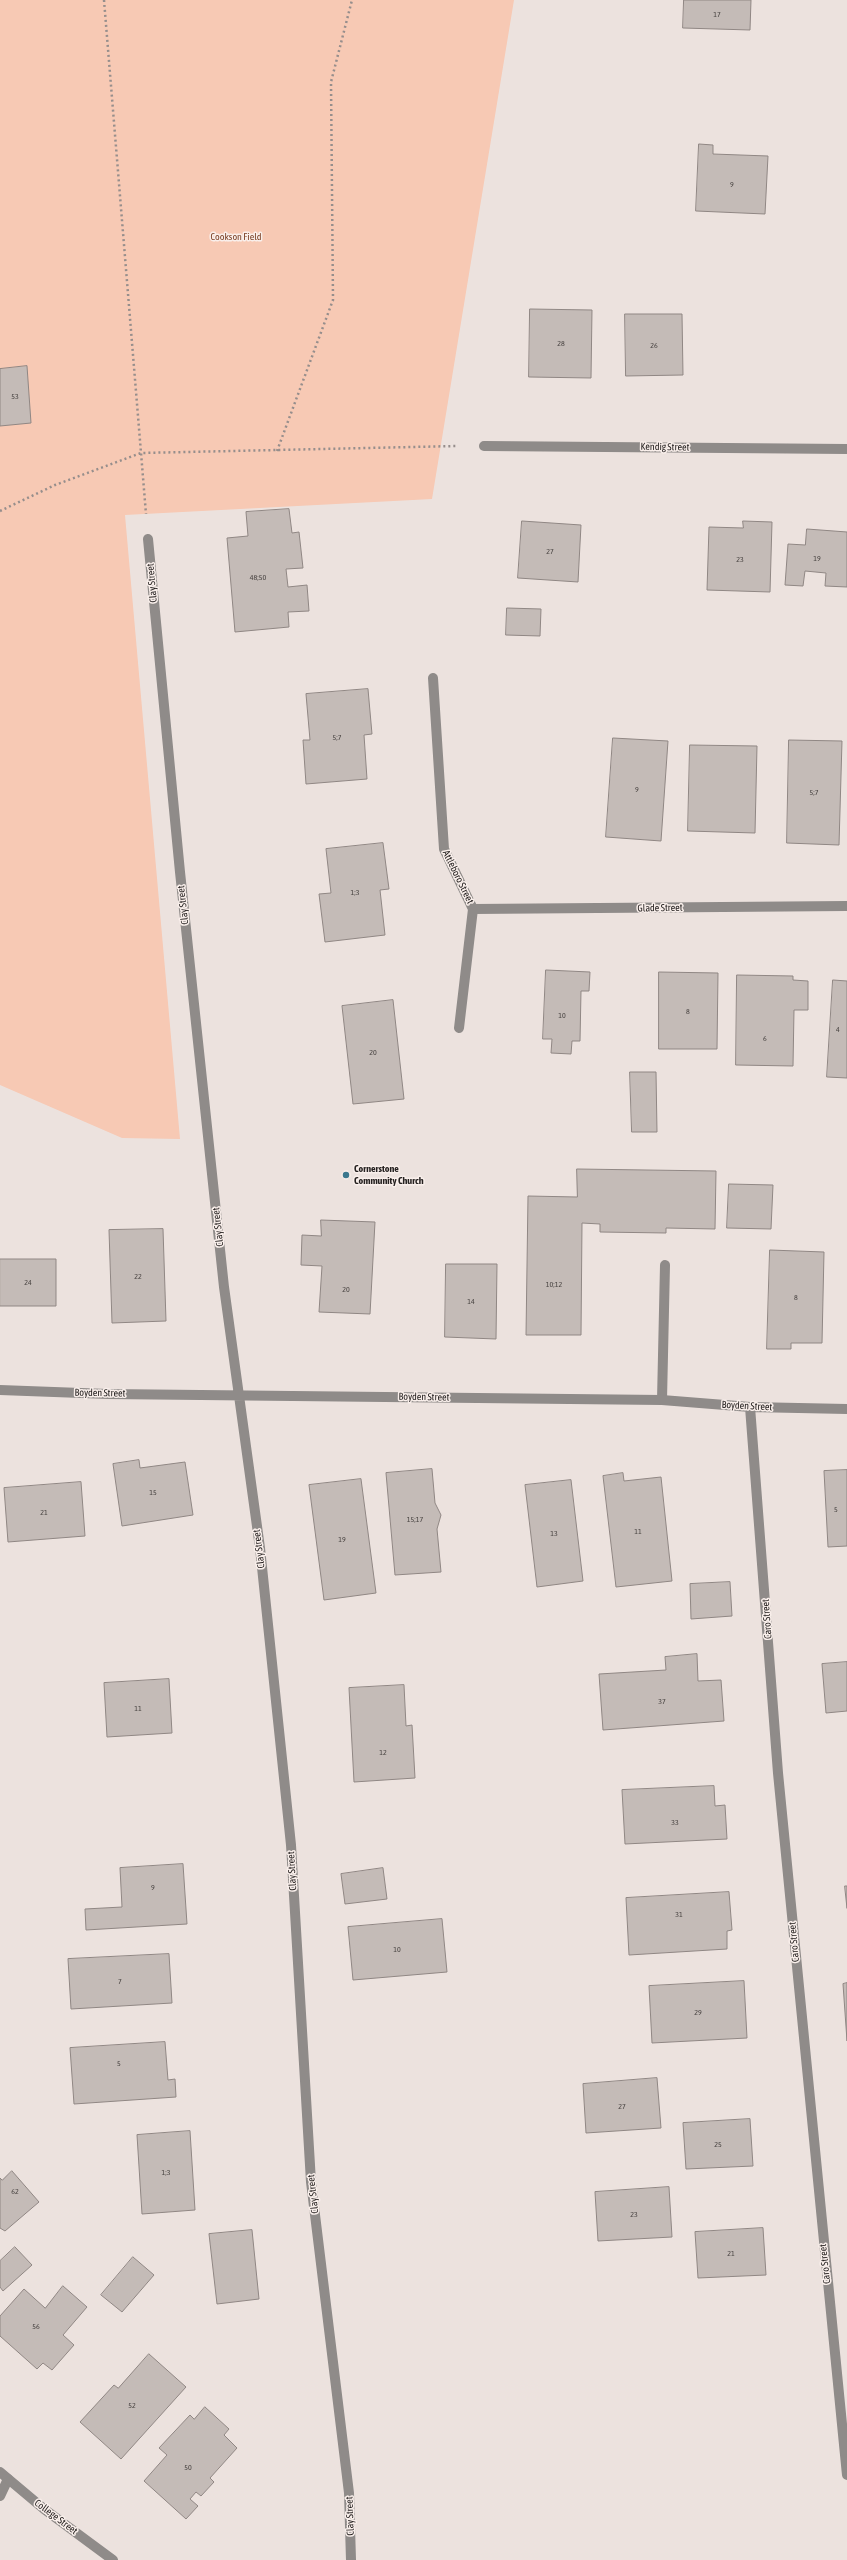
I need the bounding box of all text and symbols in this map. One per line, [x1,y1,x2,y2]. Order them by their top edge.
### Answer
house number: 17 [713,9,721,19]
house number: 9 [730,179,734,189]
park label: Cookson Field [211,231,261,243]
house number: 28 [557,338,565,348]
house number: 26 [650,340,658,350]
house number: 53 [11,391,19,401]
street label: Kendig Street [641,441,689,453]
house number: 27 [546,546,554,556]
house number: 19 [813,553,821,563]
house number: 23 [736,554,744,564]
street label: Clay Street [144,563,160,603]
house number: 48;50 [250,572,266,582]
house number: 5;7 [333,732,341,742]
house number: 9 [635,784,639,794]
house number: 5;7 [810,787,818,797]
street label: Attleboro Street [440,848,476,906]
street label: Clay Street [175,885,191,925]
house number: 1;3 [351,887,359,897]
street label: Glade Street [637,902,683,914]
house number: 8 [686,1006,690,1016]
house number: 10 [558,1010,566,1020]
house number: 4 [836,1024,840,1034]
house number: 6 [763,1033,767,1043]
house number: 20 [369,1047,377,1057]
place label: Cornerstone Community Church [354,1163,424,1186]
marker: Cornerstone Community Church [341,1170,351,1180]
street label: Clay Street [210,1207,226,1247]
house number: 22 [134,1271,142,1281]
house number: 24 [24,1277,32,1287]
house number: 10;12 [546,1279,562,1289]
house number: 20 [342,1284,350,1294]
house number: 8 [794,1292,798,1302]
house number: 14 [467,1296,475,1306]
street label: Boyden Street [74,1387,126,1399]
street label: Boyden Street [398,1391,450,1403]
street label: Boyden Street [721,1399,773,1413]
house number: 15 [149,1487,157,1497]
house number: 5 [834,1504,838,1514]
house number: 21 [40,1507,48,1517]
house number: 15;17 [407,1514,423,1524]
house number: 11 [634,1526,642,1536]
house number: 13 [550,1528,558,1538]
street label: Clay Street [251,1529,267,1569]
house number: 19 [338,1534,346,1544]
street label: Caro Street [760,1599,774,1639]
house number: 37 [658,1696,666,1706]
house number: 11 [134,1703,142,1713]
house number: 12 [379,1747,387,1757]
house number: 33 [671,1817,679,1827]
street label: Clay Street [285,1851,299,1891]
house number: 9 [151,1882,155,1892]
house number: 31 [675,1909,683,1919]
street label: Caro Street [786,1921,802,1963]
house number: 10 [393,1944,401,1954]
house number: 7 [118,1976,122,1986]
house number: 29 [694,2007,702,2017]
house number: 5 [117,2058,121,2068]
house number: 27 [618,2101,626,2111]
house number: 25 [714,2139,722,2149]
house number: 1;3 [162,2167,170,2177]
street label: Clay Street [305,2174,321,2214]
house number: 62 [11,2186,19,2196]
house number: 23 [630,2209,638,2219]
street label: Caro Street [817,2243,833,2285]
house number: 21 [727,2248,735,2258]
house number: 56 [32,2321,40,2331]
house number: 52 [128,2400,136,2410]
house number: 50 [184,2462,192,2472]
street label: Clay Street [343,2496,357,2536]
street label: College Street [32,2497,80,2537]

